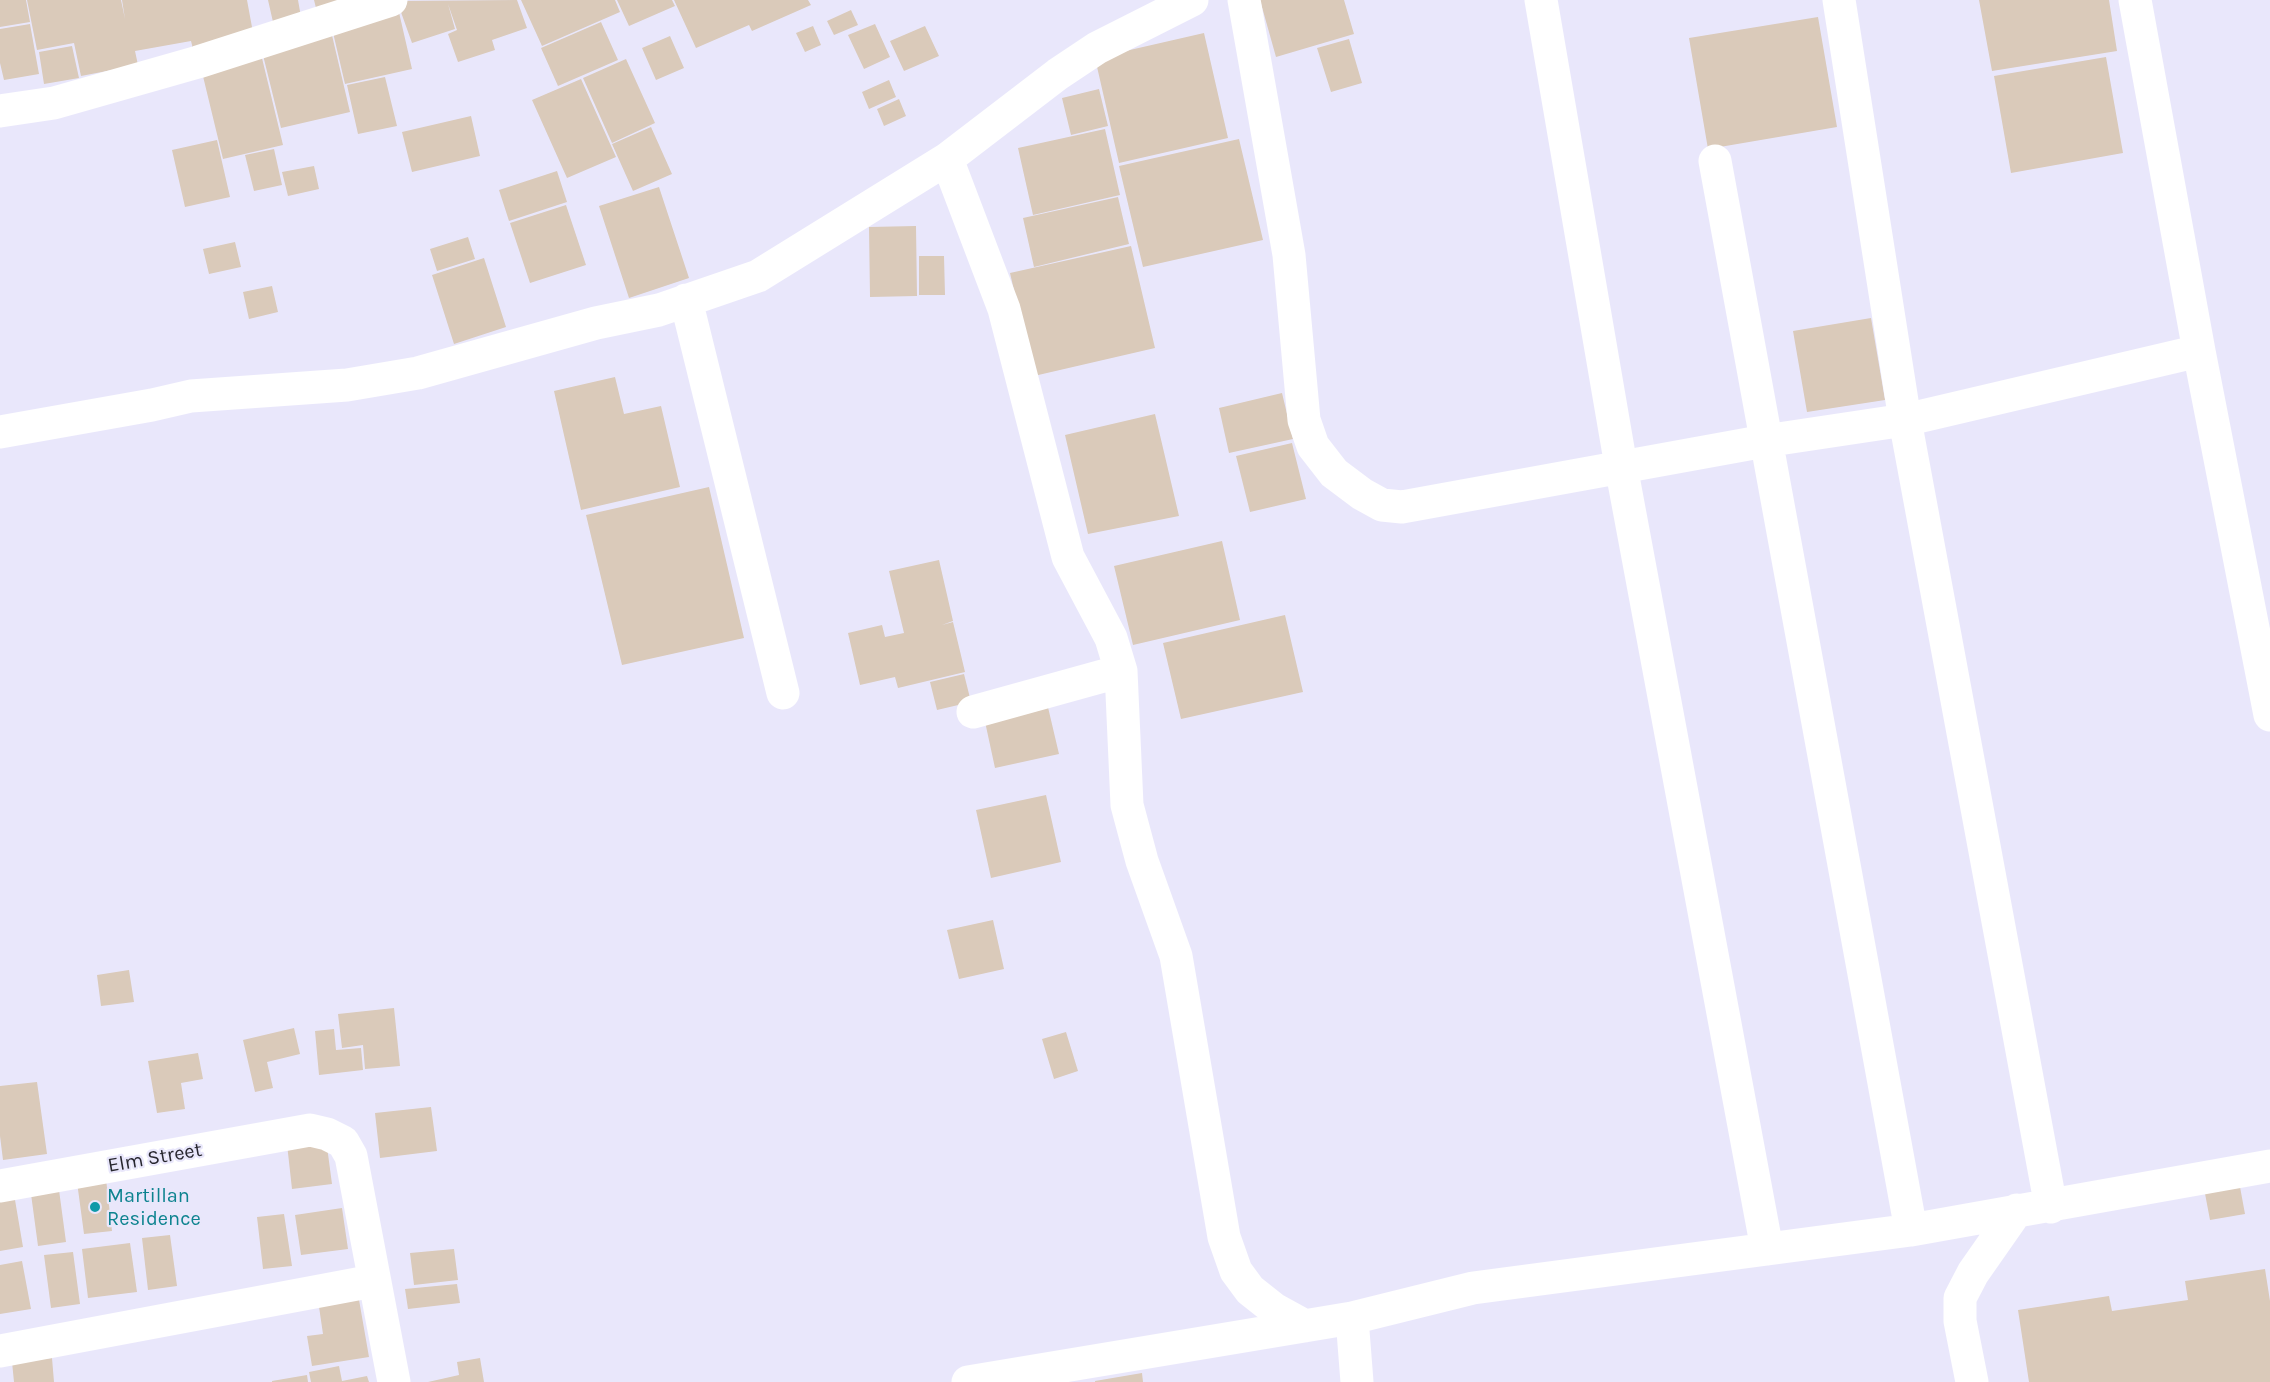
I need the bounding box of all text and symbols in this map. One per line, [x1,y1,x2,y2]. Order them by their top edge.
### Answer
street label: Elm Street [106,1138,204,1178]
place label: Martillan Residence [107,1184,201,1231]
marker: Martillan Residence [88,1200,102,1214]

